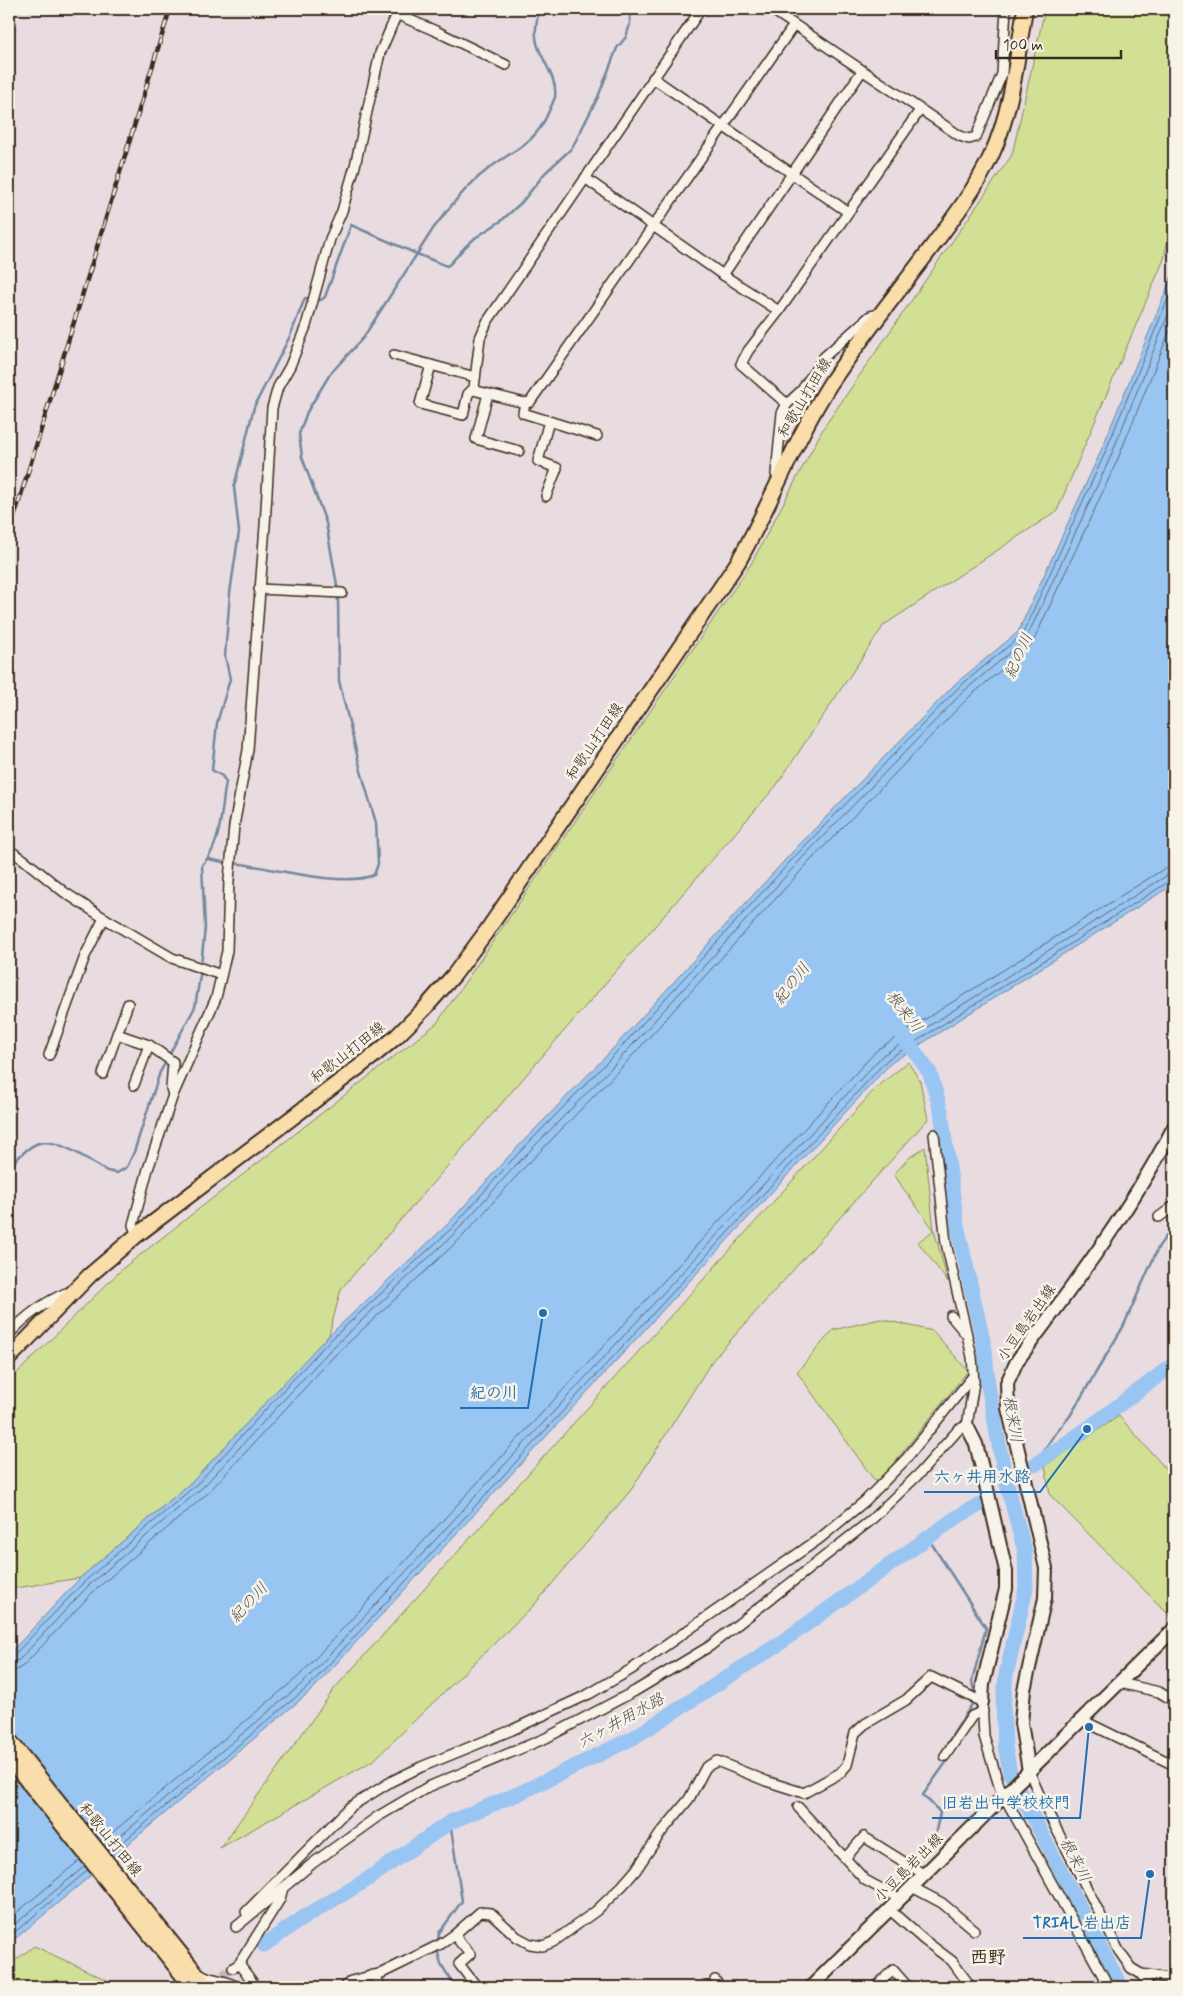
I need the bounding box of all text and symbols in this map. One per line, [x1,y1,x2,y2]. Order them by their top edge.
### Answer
scale bar [996,28,1120,60]
text: 100 m [1003,36,1043,56]
street label: 和歌山打田線 [773,354,837,442]
water label: 紀の川 [1000,630,1038,682]
street label: 和歌山打田線 [562,699,628,785]
water label: 紀の川 [769,959,815,1009]
water label: 根来川 [881,987,927,1037]
street label: 和歌山打田線 [306,1017,390,1089]
street label: 小豆島岩出線 [993,1280,1061,1366]
callout: 紀の川 [460,1377,528,1408]
text: 紀の川 [470,1383,518,1404]
water label: 根来川 [997,1394,1027,1444]
callout: 六ヶ井用水路 [924,1461,1040,1492]
text: 六ヶ井用水路 [934,1467,1030,1488]
water label: 紀の川 [225,1578,273,1628]
water label: 六ヶ井用水路 [574,1688,669,1753]
callout: 旧岩出中学校校門 [932,1787,1080,1818]
text: 旧岩出中学校校門 [942,1793,1070,1814]
street label: 和歌山打田線 [74,1799,146,1881]
street label: 小豆島岩出線 [870,1829,948,1907]
water label: 根来川 [1054,1834,1096,1886]
callout: TRIAL 岩出店 [1023,1907,1141,1938]
text: TRIAL 岩出店 [1033,1913,1131,1934]
district label: 西野 [970,1946,1006,1970]

